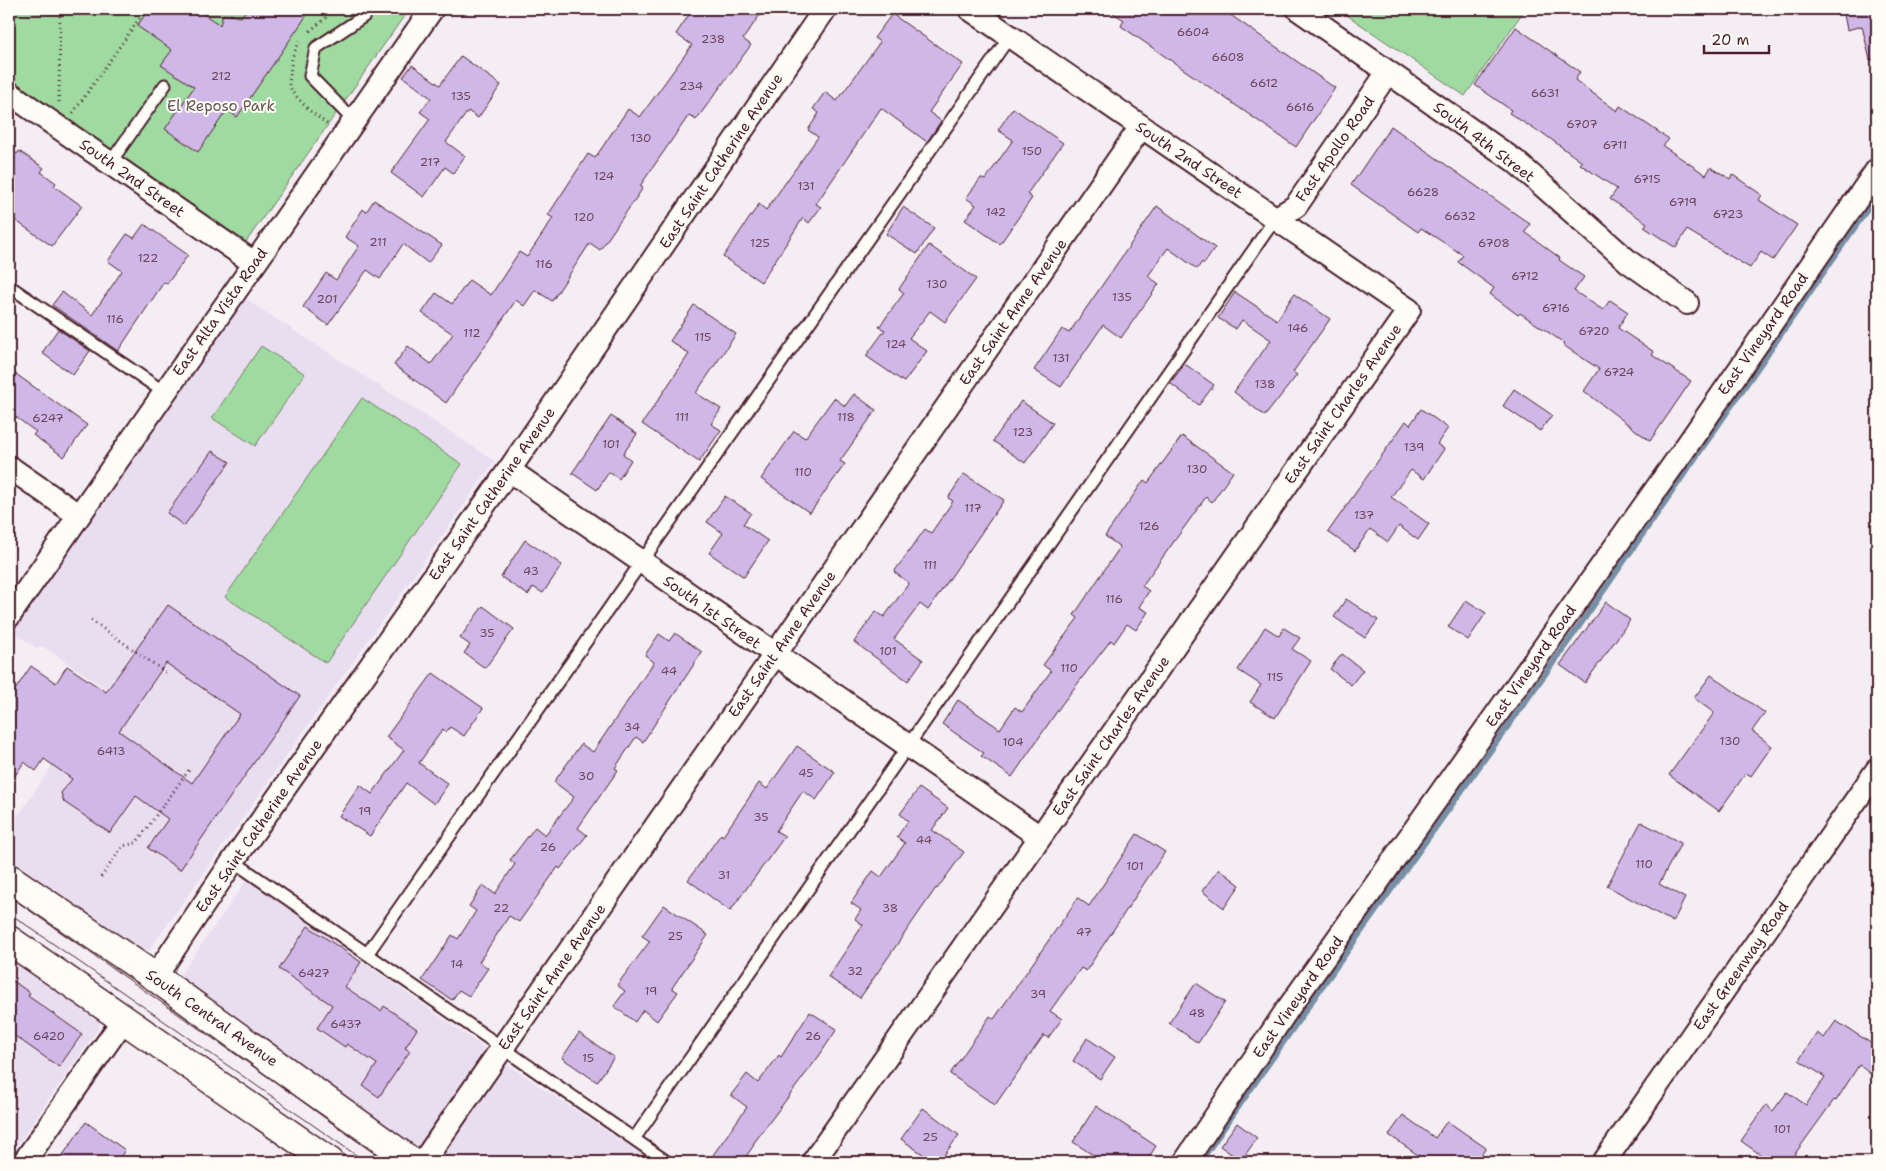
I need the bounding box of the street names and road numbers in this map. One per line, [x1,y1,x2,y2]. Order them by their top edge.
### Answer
street label: East Saint Catherine Avenue [655,69,787,253]
street label: Fast Apollo Road [1291,92,1379,206]
street label: South 4th Street [1429,97,1539,187]
street label: South 2nd Street [1132,117,1246,203]
street label: South 2nd Street [75,134,189,222]
street label: East Saint Anne Avenue [955,235,1071,389]
street label: East Alta Vista Road [168,243,272,380]
street label: East Vineyard Road [1713,268,1813,399]
street label: East Saint Charles Avenue [1280,320,1406,488]
street label: East Saint Catherine Avenue [424,403,560,585]
street label: East Saint Anne Avenue [724,567,840,721]
street label: South 1st Street [659,571,765,653]
street label: East Vineyard Road [1481,600,1581,731]
street label: East Saint Charles Avenue [1048,652,1174,820]
street label: East Saint Catherine Avenue [191,735,327,917]
street label: East Greenway Road [1689,897,1794,1035]
street label: East Saint Anne Avenue [494,900,610,1054]
street label: East Vineyard Road [1248,931,1348,1062]
street label: South Central Avenue [142,965,282,1071]

